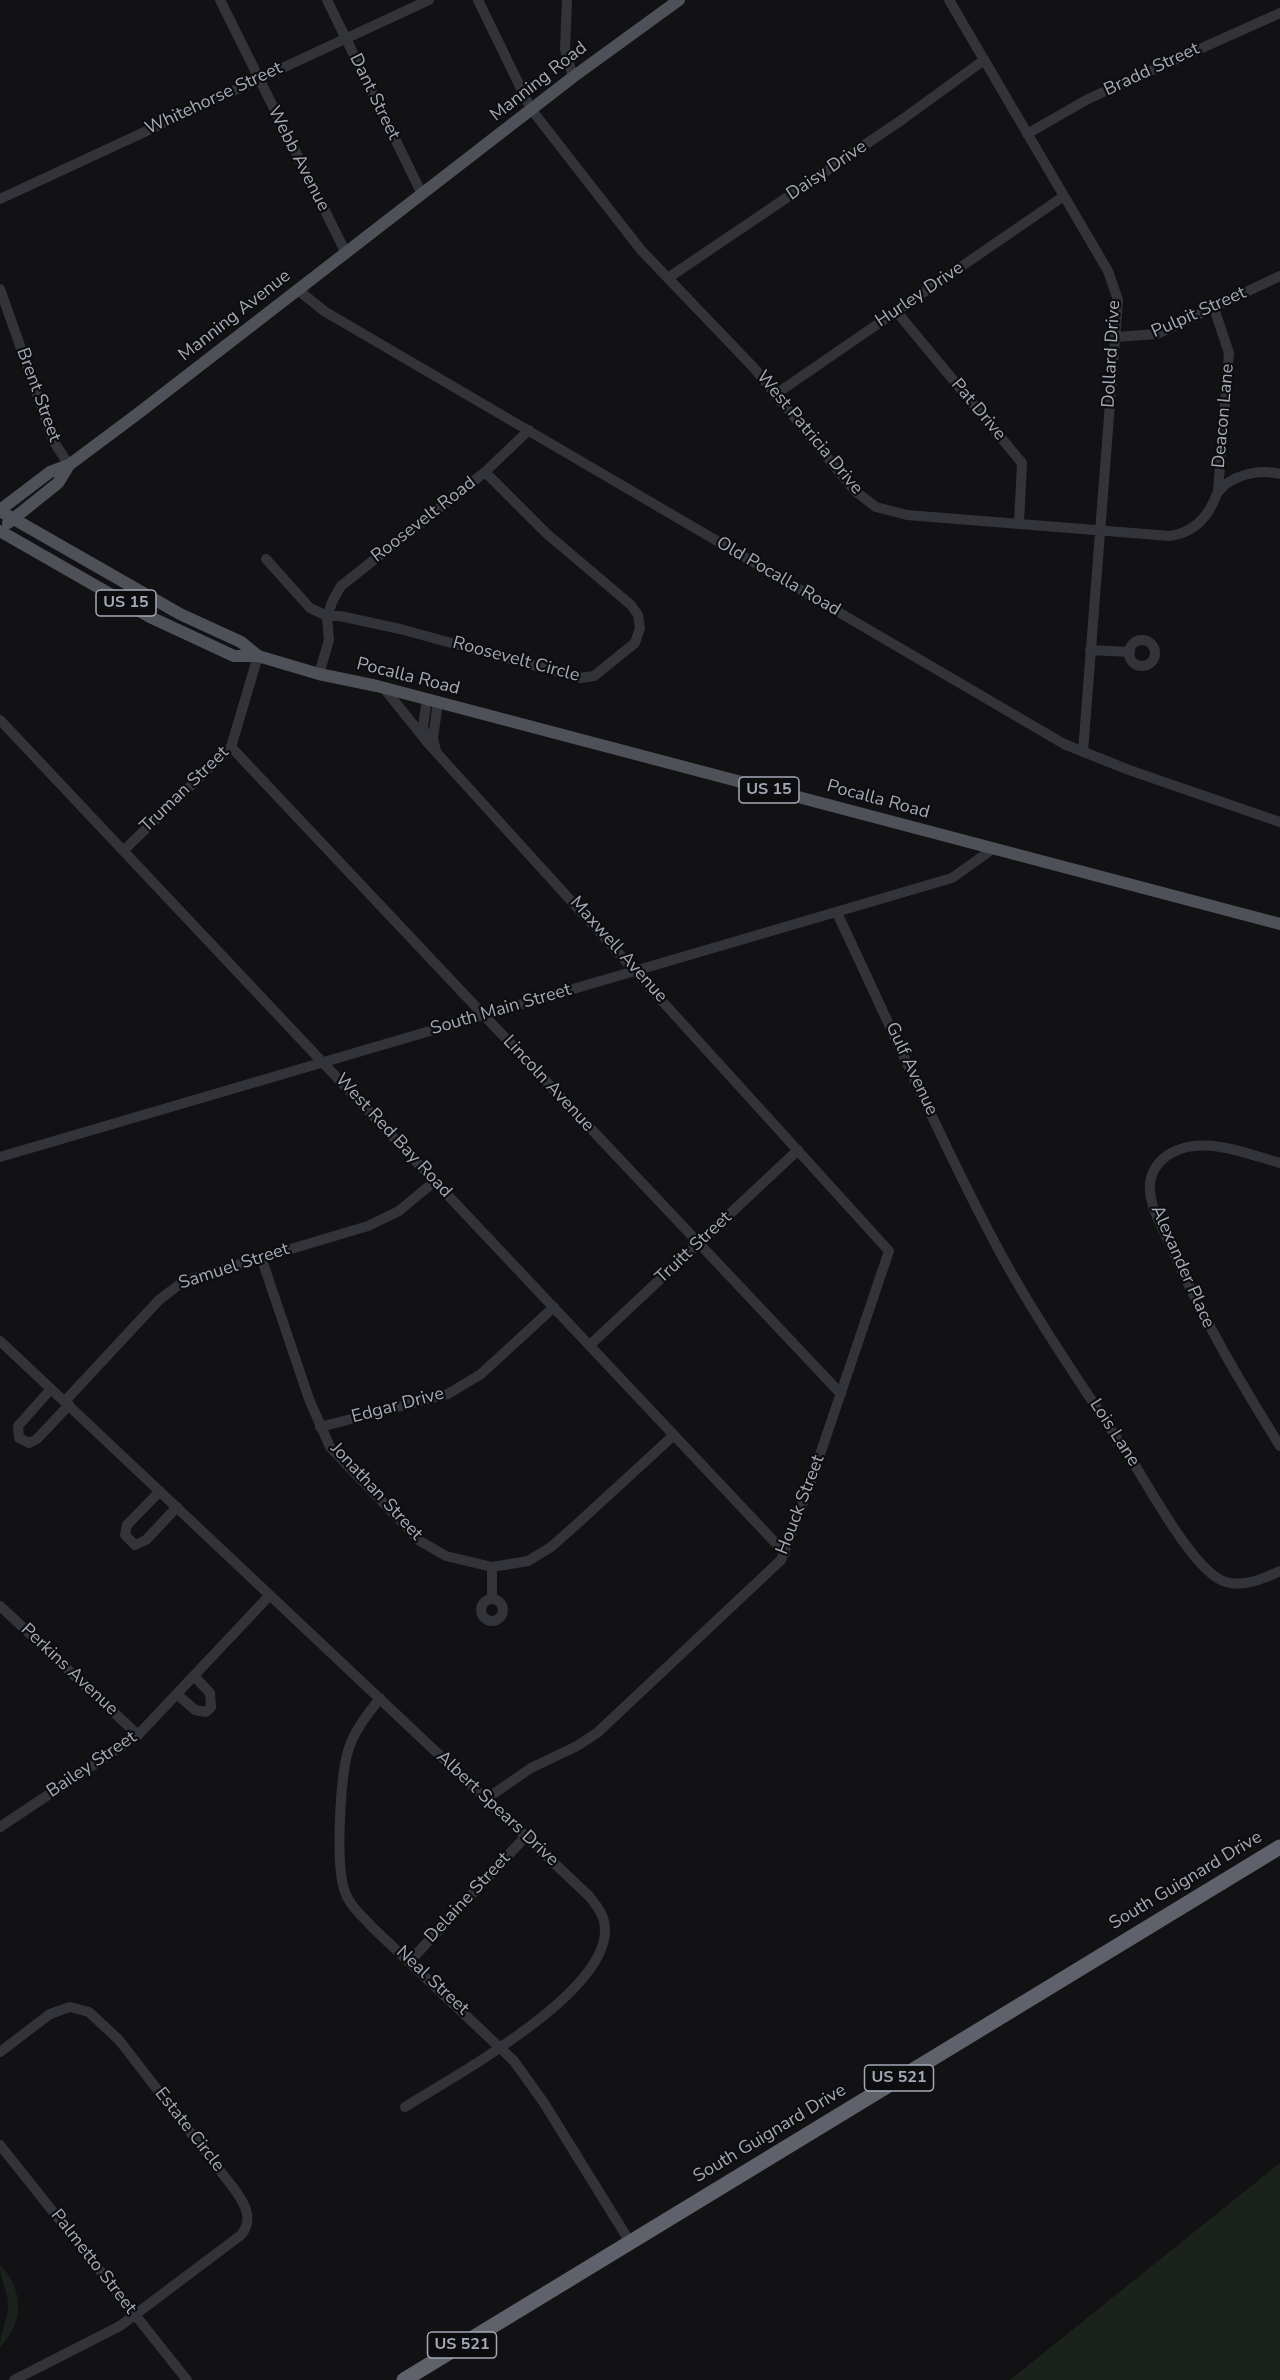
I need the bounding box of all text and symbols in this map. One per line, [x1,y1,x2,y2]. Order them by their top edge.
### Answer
street label: Manning Road [486,38,592,126]
street label: Bradd Street [1101,38,1203,102]
street label: Dant Street [344,50,404,144]
street label: Whitehorse Street [142,58,286,140]
street label: Webb Avenue [262,103,334,215]
street label: Daisy Drive [783,136,871,206]
street label: Hurley Drive [872,258,968,332]
street label: Manning Avenue [175,266,295,366]
street label: Pulpit Street [1148,283,1250,343]
street label: Dollard Drive [1098,300,1126,408]
street label: Brent Street [11,345,65,445]
street label: Deacon Lane [1209,363,1239,469]
street label: West Patricia Drive [751,367,867,499]
street label: Pat Drive [946,375,1010,445]
street label: Roosevelt Road [367,472,481,568]
street label: Old Pocalla Road [712,533,844,621]
road number: US 15 [96,590,156,616]
street label: Roosevelt Circle [450,633,582,687]
street label: Pocalla Road [354,654,462,700]
street label: Truman Street [136,742,234,838]
street label: Pocalla Road [824,776,932,824]
road number: US 15 [739,777,799,803]
street label: Maxwell Avenue [565,892,671,1008]
street label: South Main Street [428,980,574,1040]
street label: Gulf Avenue [880,1019,942,1119]
street label: Lincoln Avenue [498,1031,598,1137]
street label: West Red Bay Road [330,1069,456,1203]
street label: Alexander Place [1145,1202,1219,1332]
street label: Truitt Street [651,1207,737,1289]
street label: Samuel Street [176,1239,292,1295]
street label: Edgar Drive [349,1383,447,1429]
street label: Lois Lane [1084,1395,1144,1471]
street label: Jonathan Street [325,1439,427,1545]
street label: Houck Street [772,1452,830,1558]
street label: Perkins Avenue [16,1619,122,1721]
street label: Bailey Street [43,1727,141,1803]
street label: Albert Spears Drive [431,1747,563,1871]
street label: South Guignard Drive [1106,1827,1266,1935]
street label: Delaine Street [421,1848,515,1948]
street label: Neal Street [391,1942,473,2020]
road number: US 521 [864,2065,934,2091]
street label: South Guignard Drive [690,2080,850,2188]
street label: Estate Circle [149,2084,229,2176]
street label: Palmetto Street [45,2205,141,2319]
road number: US 521 [428,2332,496,2358]

